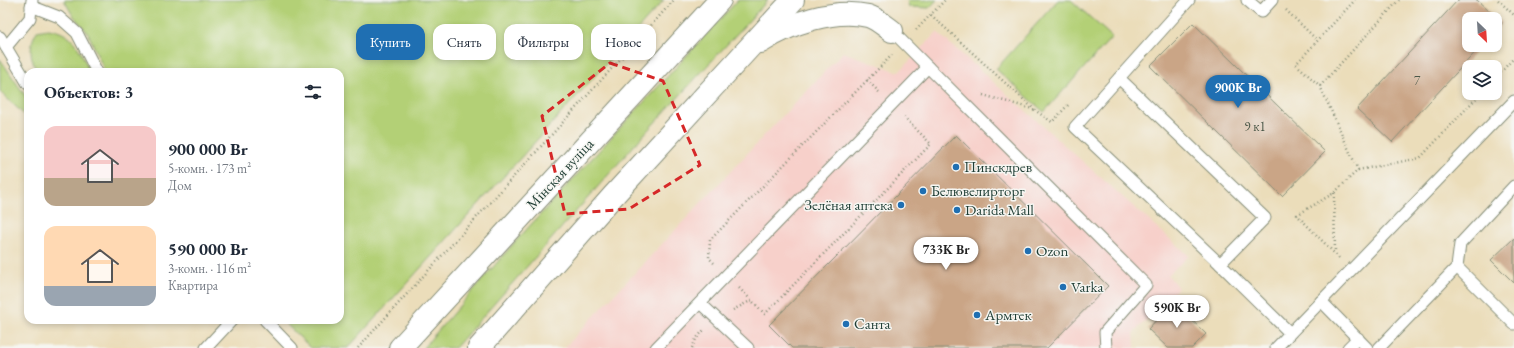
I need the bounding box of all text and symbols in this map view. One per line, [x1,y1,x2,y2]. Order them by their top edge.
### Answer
north arrow [1462,12,1502,52]
map controls [1462,12,1502,100]
chip: Купить [356,24,425,60]
chip: Снять [433,24,496,60]
chip: Фильтры [504,24,583,60]
chip: Новое [591,24,656,60]
button: layers [1462,60,1502,100]
house number: 7 [1414,72,1421,89]
pin: 900K Br [1201,75,1275,109]
text: 900K Br [1214,79,1262,96]
text: Объектов: 3 [44,81,134,103]
icon: filters [302,81,324,103]
house number: 9 к1 [1244,118,1266,135]
street label: Мінская вуліца [522,134,597,213]
text: 900 000 Br [168,138,248,160]
icon: home [76,142,124,190]
place label: Пинскдрев [964,157,1032,176]
text: 5-комн. · 173 m² [168,160,251,177]
marker: Пинскдрев [951,162,961,172]
text: Дом [168,177,192,194]
place label: Белювелирторг [931,181,1025,200]
marker: Белювелирторг [918,186,928,196]
place label: Зелёная аптека [804,195,893,214]
marker: Зелёная аптека [896,200,906,210]
place label: Darida Mall [965,200,1034,219]
marker: Darida Mall [952,205,962,215]
pin: 733K Br [909,237,983,271]
text: 590 000 Br [168,238,248,260]
text: 733K Br [922,241,970,258]
place label: Ozon [1036,241,1069,260]
icon: home [76,242,124,290]
marker: Ozon [1023,246,1033,256]
text: 3-комн. · 116 m² [168,260,251,277]
text: Квартира [168,277,218,294]
place label: Varka [1071,277,1104,296]
marker: Varka [1058,282,1068,292]
pin: 590K Br [1140,295,1214,329]
text: 590K Br [1153,299,1201,316]
place label: Армтек [984,305,1032,324]
marker: Армтек [972,310,982,320]
place label: Санта [854,314,891,333]
marker: Санта [841,319,851,329]

